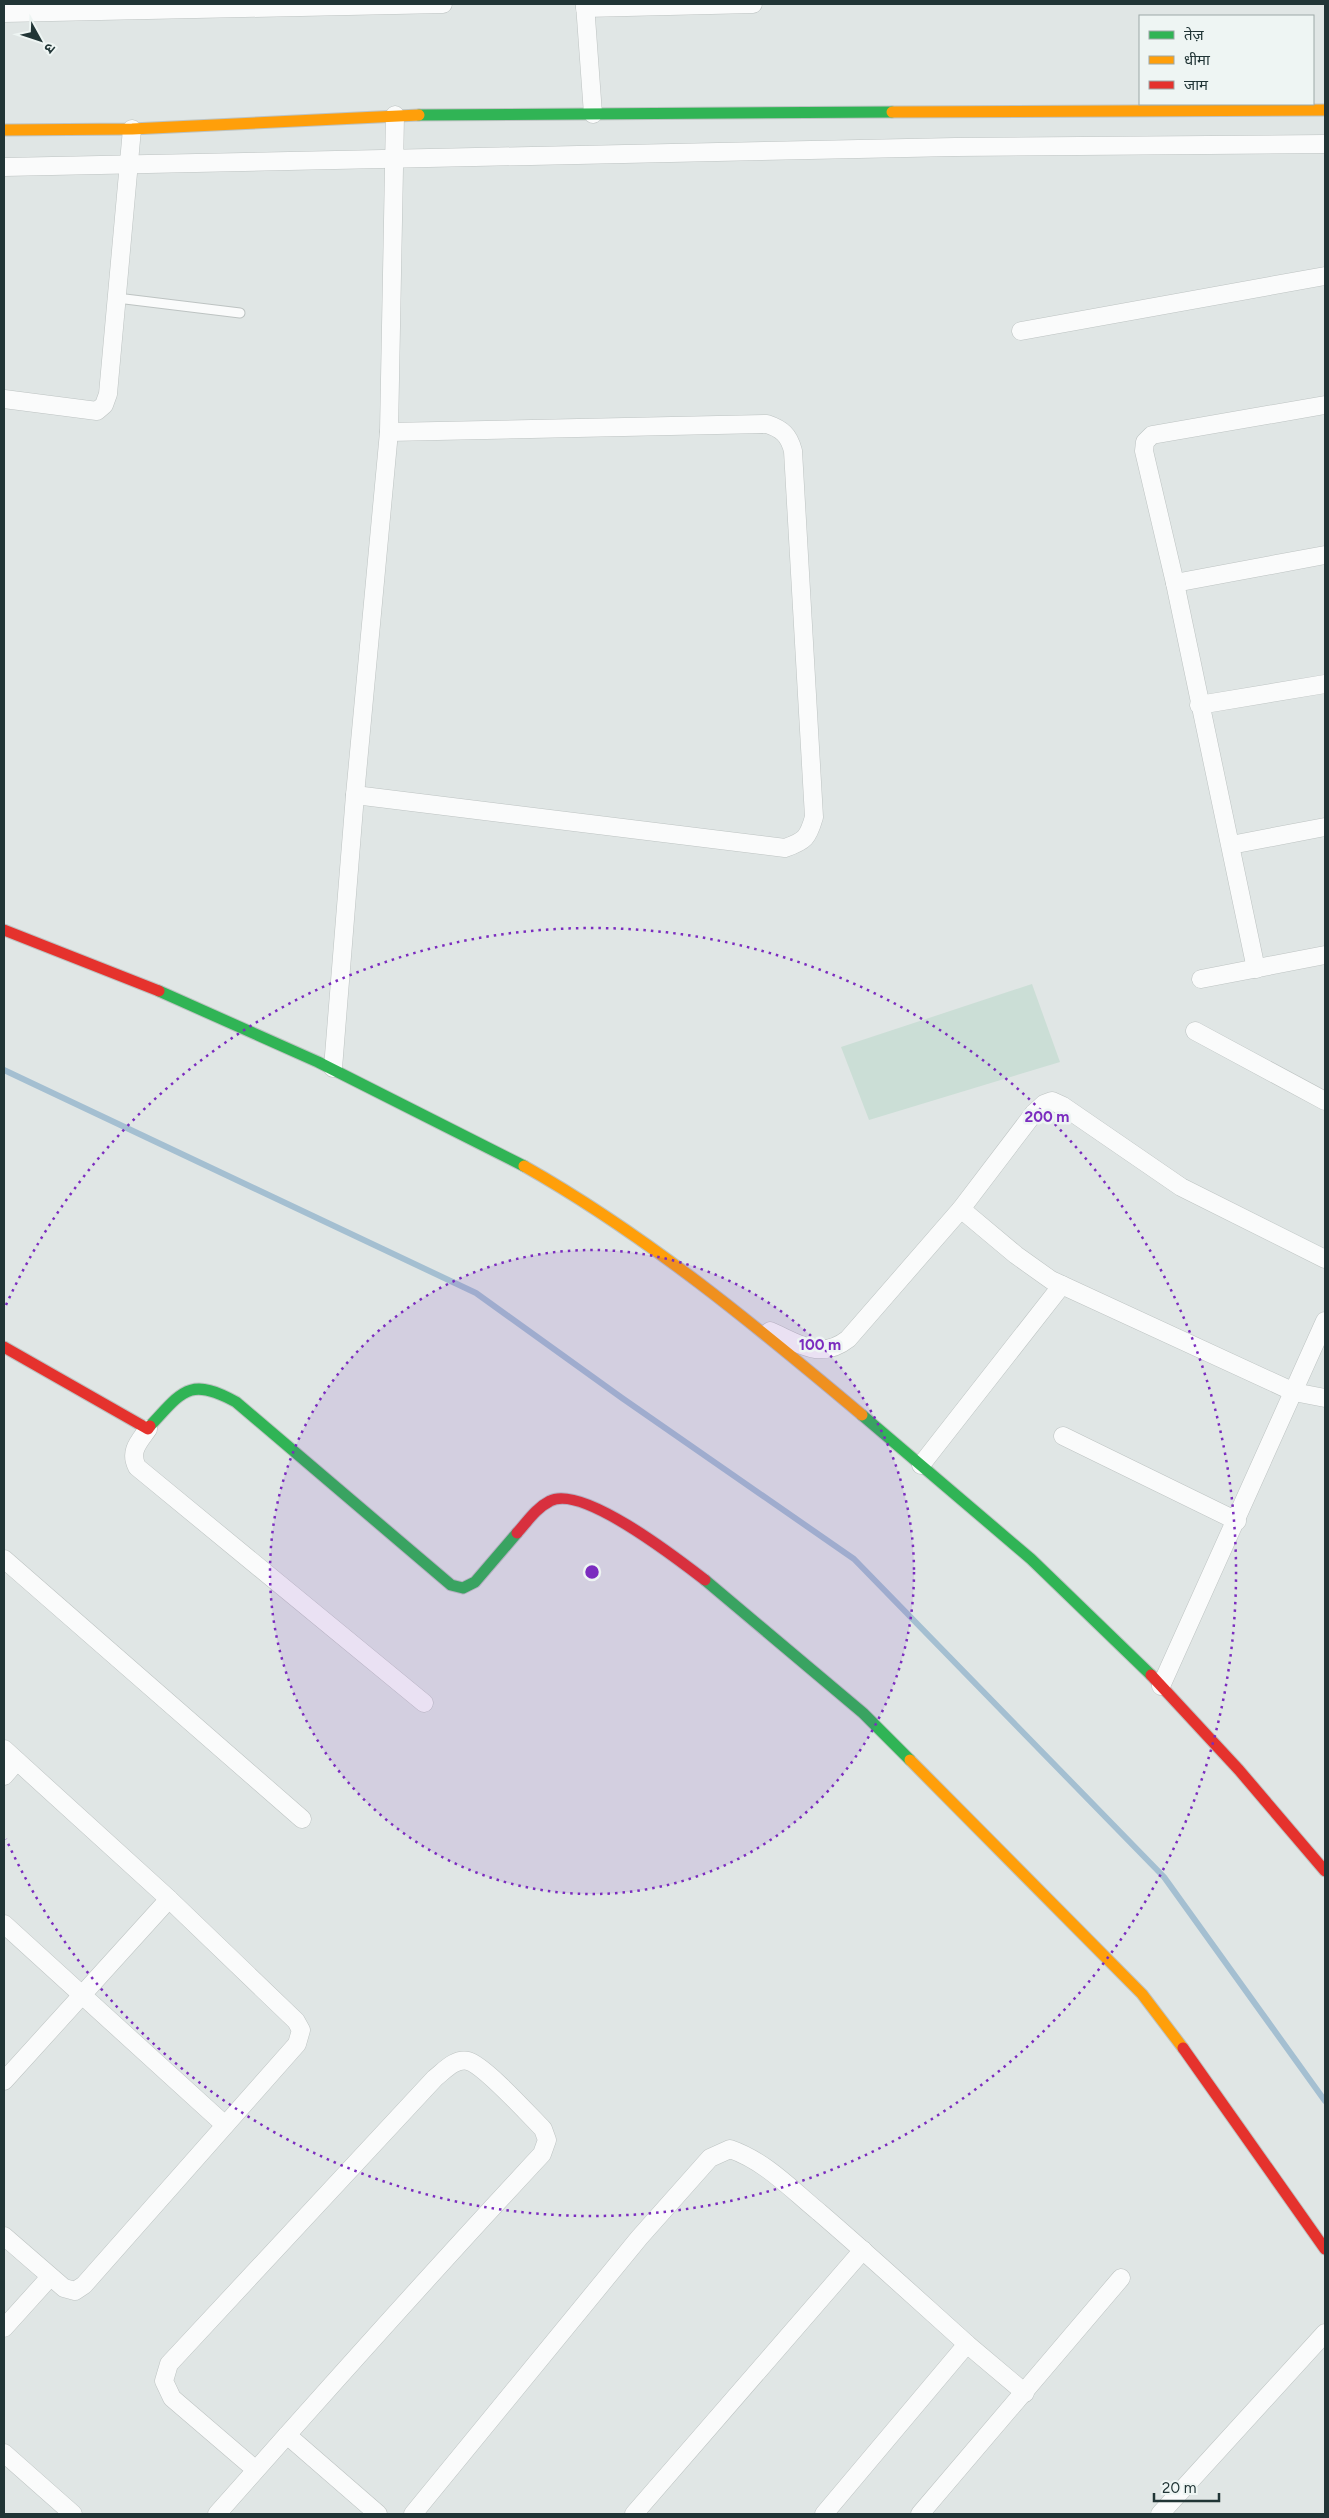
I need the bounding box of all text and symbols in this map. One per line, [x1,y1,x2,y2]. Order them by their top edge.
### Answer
north arrow [15,15,65,65]
legend [1139,15,1314,105]
text: तेज़ [1184,26,1205,44]
text: उ [40,39,59,57]
text: धीमा [1184,51,1211,69]
text: जाम [1184,76,1209,94]
text: 200 m [1025,1108,1069,1126]
text: 100 m [799,1336,841,1354]
centre of rings [583,1563,601,1581]
scale bar [1154,2470,1219,2502]
text: 20 m [1162,2479,1196,2497]

